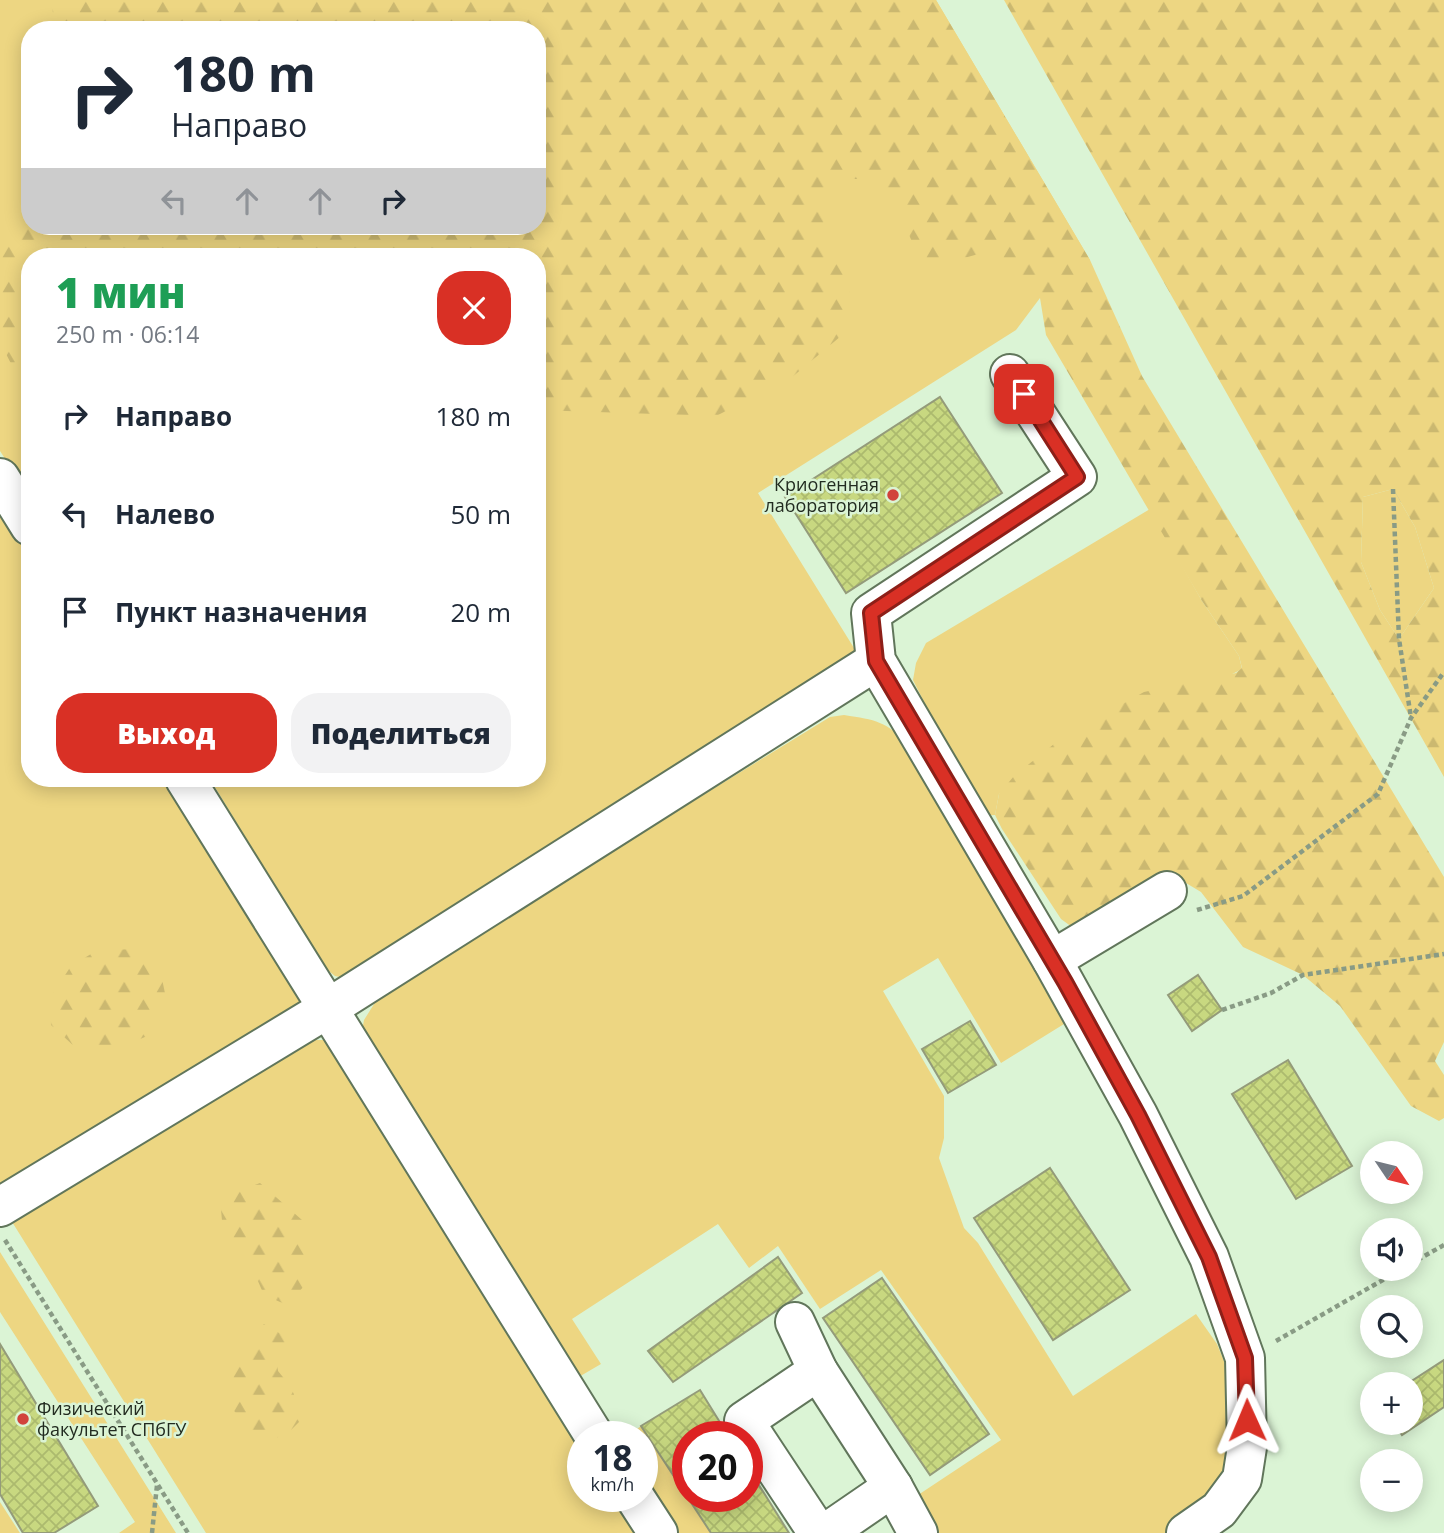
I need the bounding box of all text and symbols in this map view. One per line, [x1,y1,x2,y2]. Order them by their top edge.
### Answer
text: 180 m [171,40,316,106]
icon: right [56,49,147,140]
text: Направо [171,103,307,146]
icon: left [155,182,193,220]
icon: ahead [228,182,266,220]
icon: ahead [301,182,339,220]
icon: right [374,182,412,220]
text: 1 мин [56,263,186,320]
button: close [437,271,511,345]
text: 250 m · 06:14 [56,318,199,350]
pin [994,364,1054,424]
icon: arrive [1005,375,1043,413]
icon: right [56,397,94,435]
text: Направо [115,398,232,434]
text: 180 m [436,398,511,434]
place label: Криогенная лаборатория [764,472,879,517]
marker: Криогенная лаборатория [885,487,901,503]
icon: left [56,495,94,533]
text: Налево [115,496,215,532]
text: 50 m [450,496,511,532]
icon: arrive [56,593,94,631]
text: Пункт назначения [115,594,368,630]
text: 20 m [450,594,511,630]
button: Выход [56,693,277,773]
button: Поделиться [291,693,511,773]
north arrow [1360,1141,1423,1204]
map controls [1360,1141,1423,1512]
button: sound [1360,1218,1423,1281]
button: search [1360,1295,1423,1358]
button: + [1360,1372,1423,1435]
position arrow [1210,1383,1284,1457]
place label: Физический факультет СПбГУ [37,1396,187,1441]
marker: Физический факультет СПбГУ [15,1411,31,1427]
speed limit sign: 20 [672,1421,763,1512]
text: 18 [592,1434,633,1481]
button: − [1360,1449,1423,1512]
text: km/h [591,1472,634,1496]

